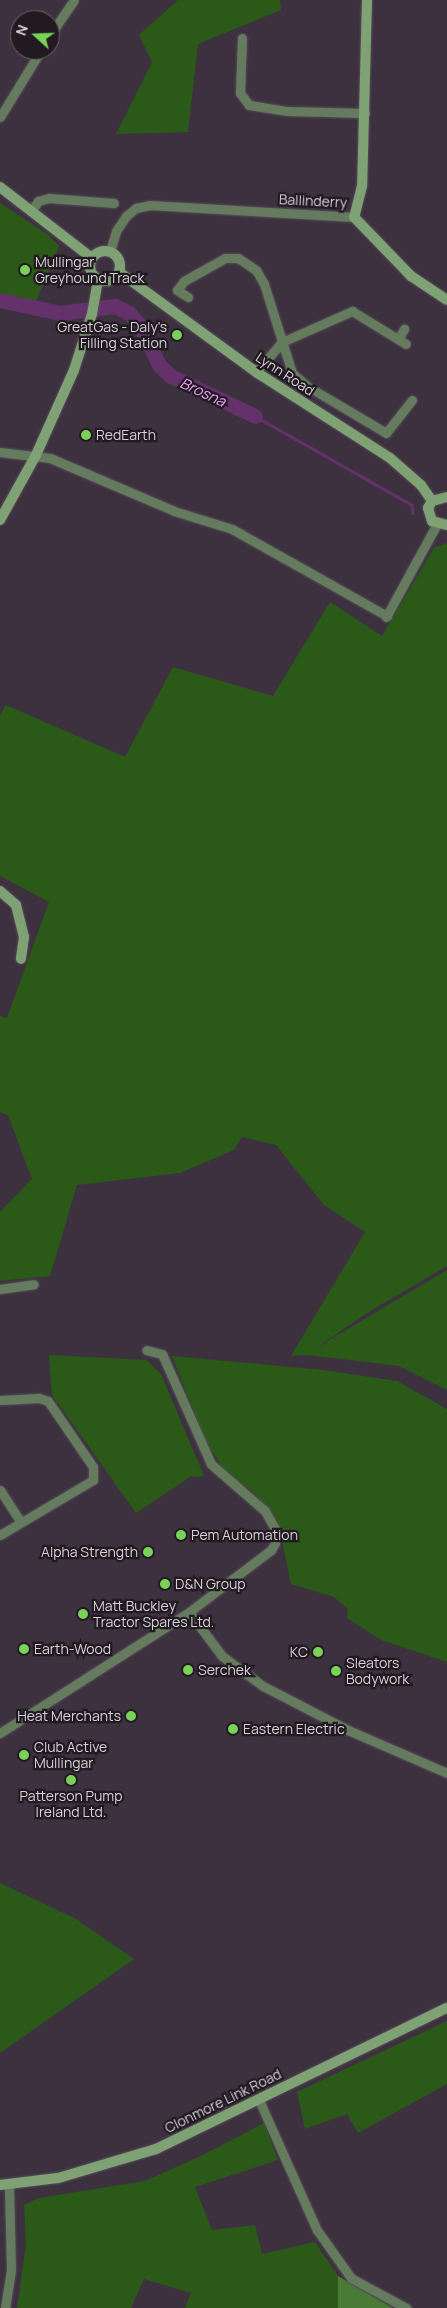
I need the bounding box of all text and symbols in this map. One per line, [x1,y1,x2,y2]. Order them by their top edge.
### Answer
north arrow [10,10,60,60]
text: N [11,22,32,38]
street label: Ballinderry [278,191,348,211]
place label: Mullingar Greyhound Track [35,254,144,286]
marker: Mullingar Greyhound Track [19,264,31,276]
place label: GreatGas - Daly's Filling Station [57,319,167,352]
marker: GreatGas - Daly's Filling Station [171,329,183,341]
street label: Lynn Road [253,349,317,399]
water label: Brosna [177,374,229,410]
place label: RedEarth [96,427,156,443]
marker: RedEarth [80,429,92,441]
place label: Pem Automation [191,1527,298,1543]
marker: Pem Automation [175,1529,187,1541]
place label: Alpha Strength [41,1544,138,1560]
marker: Alpha Strength [142,1546,154,1558]
place label: D&N Group [175,1576,246,1592]
marker: D&N Group [159,1578,171,1590]
place label: Matt Buckley Tractor Spares Ltd. [93,1598,214,1630]
marker: Matt Buckley Tractor Spares Ltd. [77,1608,89,1620]
place label: Earth-Wood [34,1641,111,1657]
marker: Earth-Wood [18,1643,30,1655]
place label: KC [290,1644,308,1660]
marker: KC [312,1646,324,1658]
place label: Sleators Bodywork [346,1655,409,1688]
place label: Serchek [198,1662,251,1678]
marker: Serchek [182,1664,194,1676]
marker: Sleators Bodywork [330,1665,342,1677]
place label: Heat Merchants [17,1708,121,1724]
marker: Heat Merchants [125,1710,137,1722]
place label: Eastern Electric [243,1721,345,1737]
marker: Eastern Electric [227,1723,239,1735]
place label: Club Active Mullingar [34,1739,107,1771]
marker: Club Active Mullingar [18,1749,30,1761]
marker: Patterson Pump Ireland Ltd. [65,1774,77,1786]
place label: Patterson Pump Ireland Ltd. [20,1788,122,1820]
street label: Clonmore Link Road [162,2065,284,2137]

